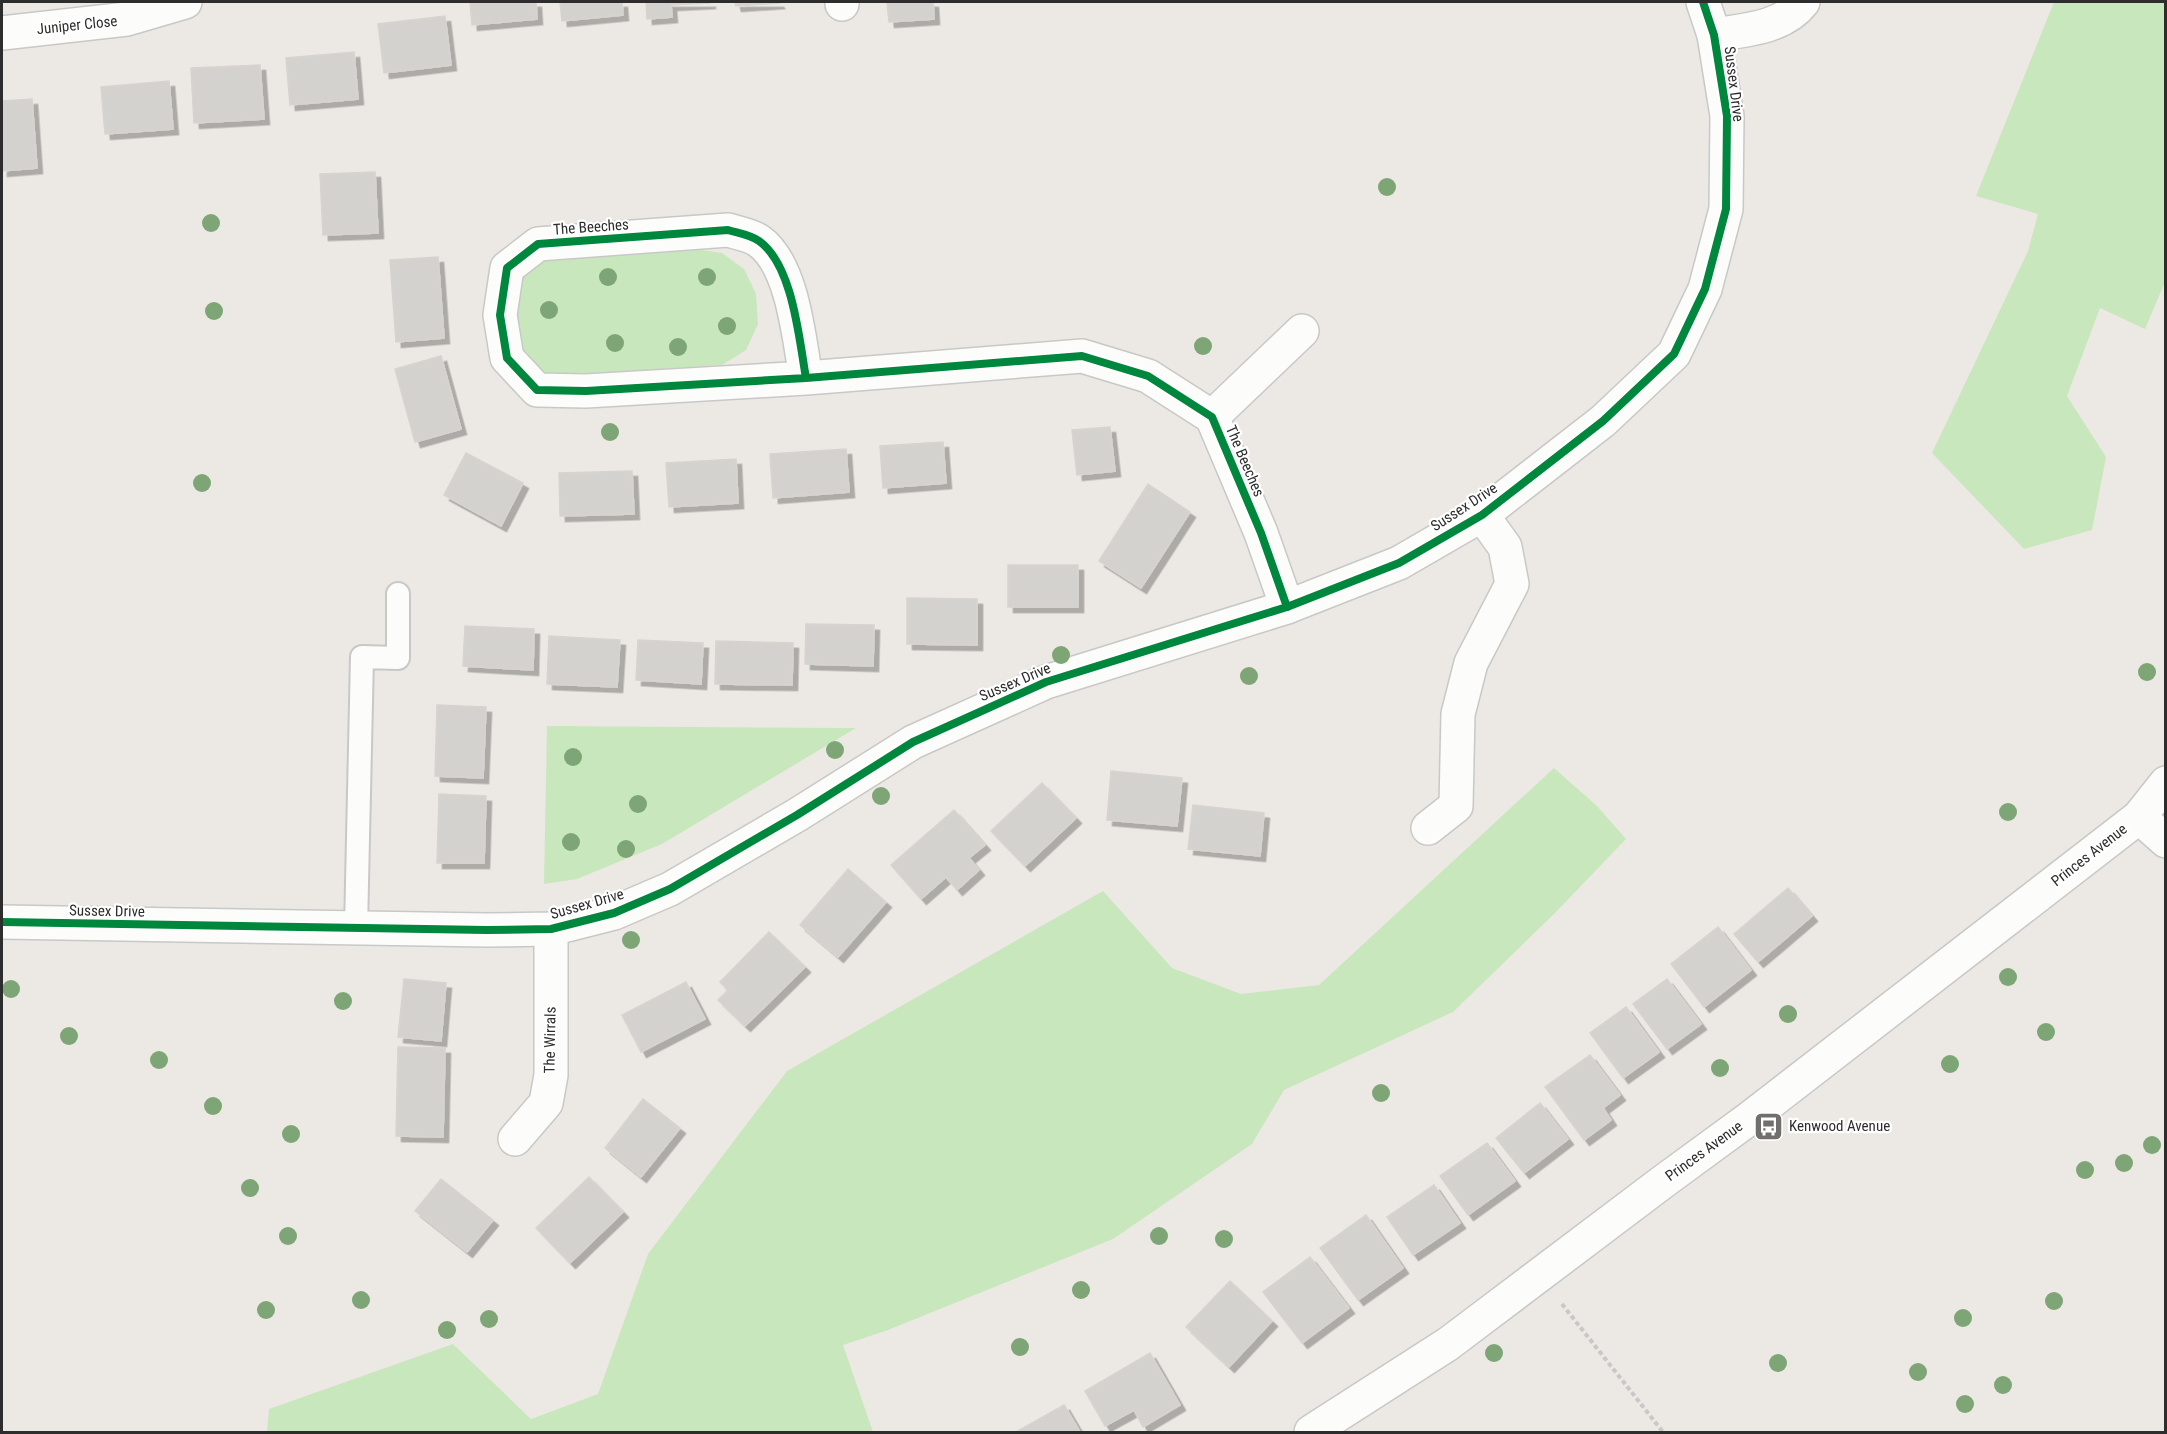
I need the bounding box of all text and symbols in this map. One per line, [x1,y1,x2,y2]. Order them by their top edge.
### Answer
street label: Juniper Close [36,12,118,38]
street label: Sussex Drive [1720,45,1748,123]
street label: The Beeches [553,215,630,239]
street label: The Beeches [1222,423,1268,500]
street label: Sussex Drive [1427,479,1501,535]
street label: Sussex Drive [977,659,1053,705]
street label: Princes Avenue [2048,820,2130,890]
street label: Sussex Drive [548,885,626,923]
street label: Sussex Drive [69,901,145,921]
street label: The Wirrals [540,1006,560,1074]
bus stop icon: Kenwood Avenue [1752,1110,1784,1142]
street label: Princes Avenue [1662,1117,1746,1185]
place label: Kenwood Avenue [1789,1117,1890,1135]

